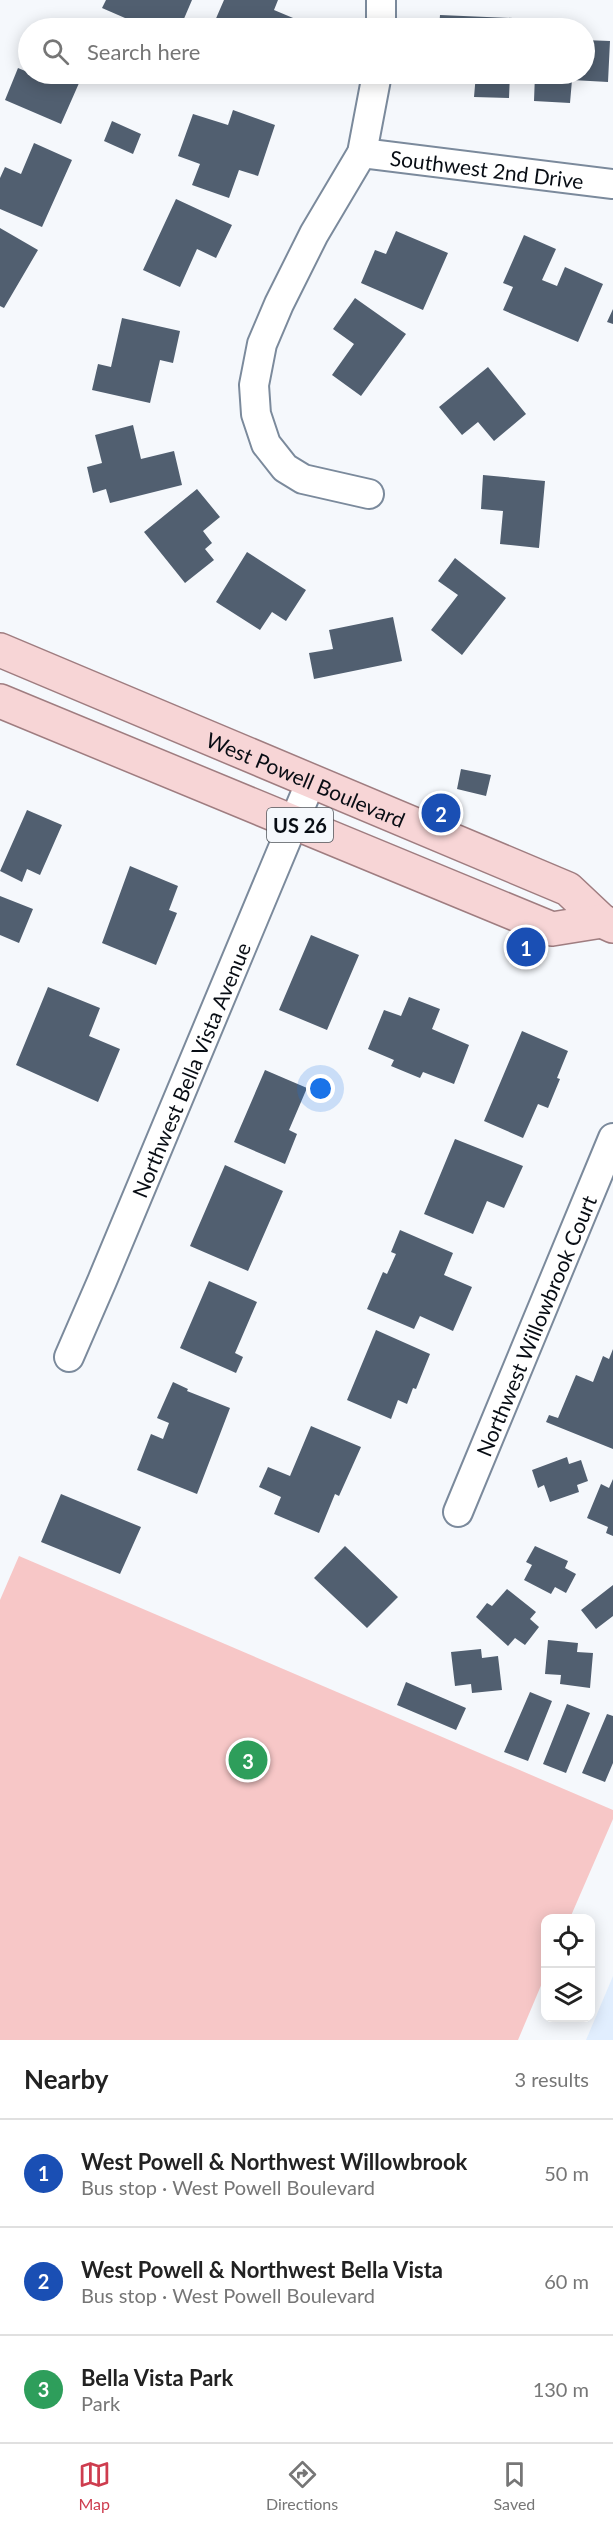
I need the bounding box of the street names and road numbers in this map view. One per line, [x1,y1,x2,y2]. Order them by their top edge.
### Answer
street label: Southwest 2nd Drive [389,144,585,193]
street label: West Powell Boulevard [203,726,409,832]
road number: US 26 [267,808,333,842]
street label: Northwest Bella Vista Avenue [126,938,255,1201]
street label: Northwest Willowbrook Court [470,1191,601,1460]

